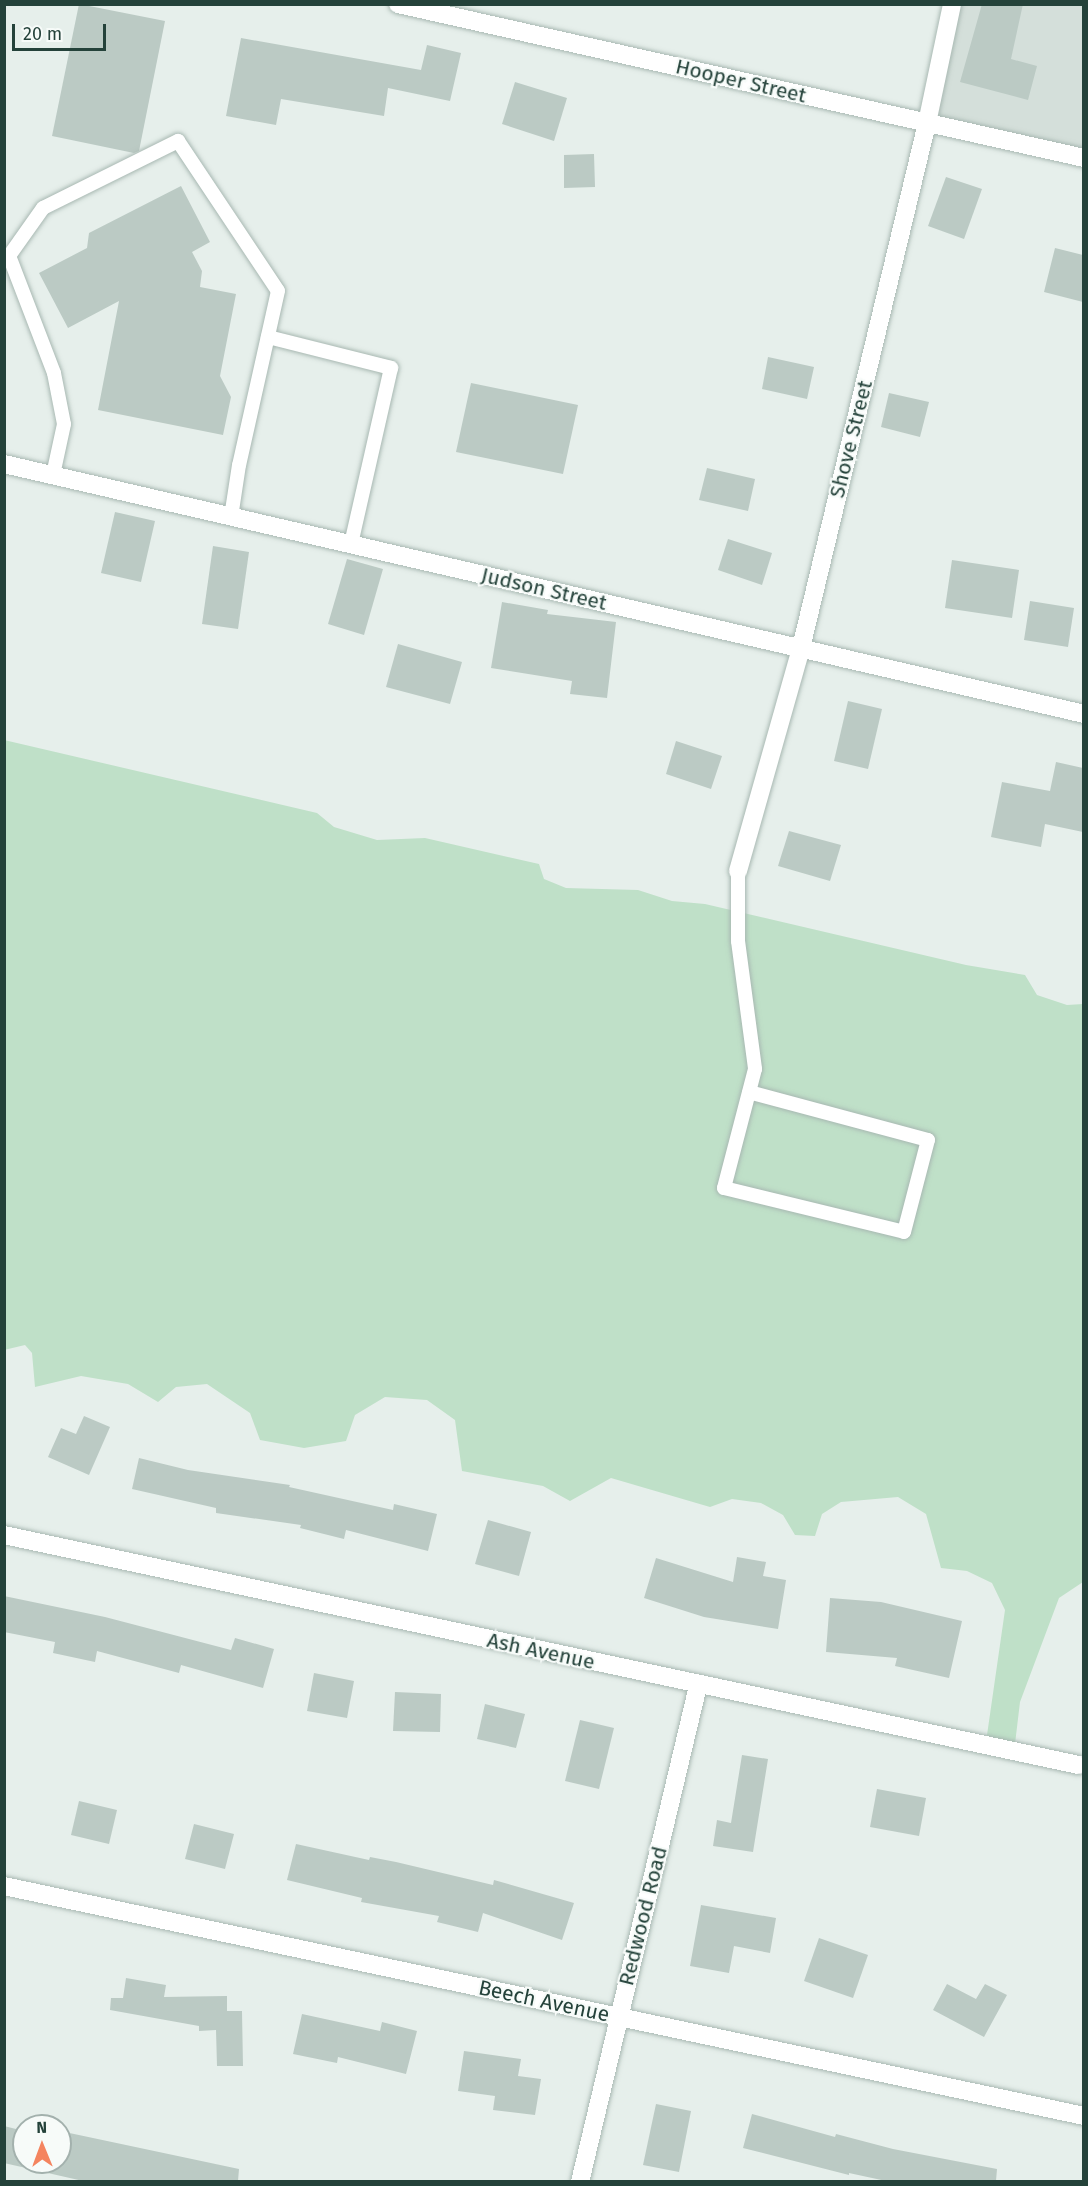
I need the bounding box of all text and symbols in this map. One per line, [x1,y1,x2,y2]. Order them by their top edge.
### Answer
scale bar [15,12,110,50]
text: 20 m [23,23,62,45]
street label: Hooper Street [673,54,809,108]
street label: Shove Street [824,378,878,500]
street label: Judson Street [479,562,609,616]
street label: Ash Avenue [485,1627,597,1675]
street label: Redwood Road [614,1844,672,1988]
street label: Beech Avenue [476,1975,612,2027]
north arrow [12,2114,72,2174]
text: N [36,2118,47,2137]

